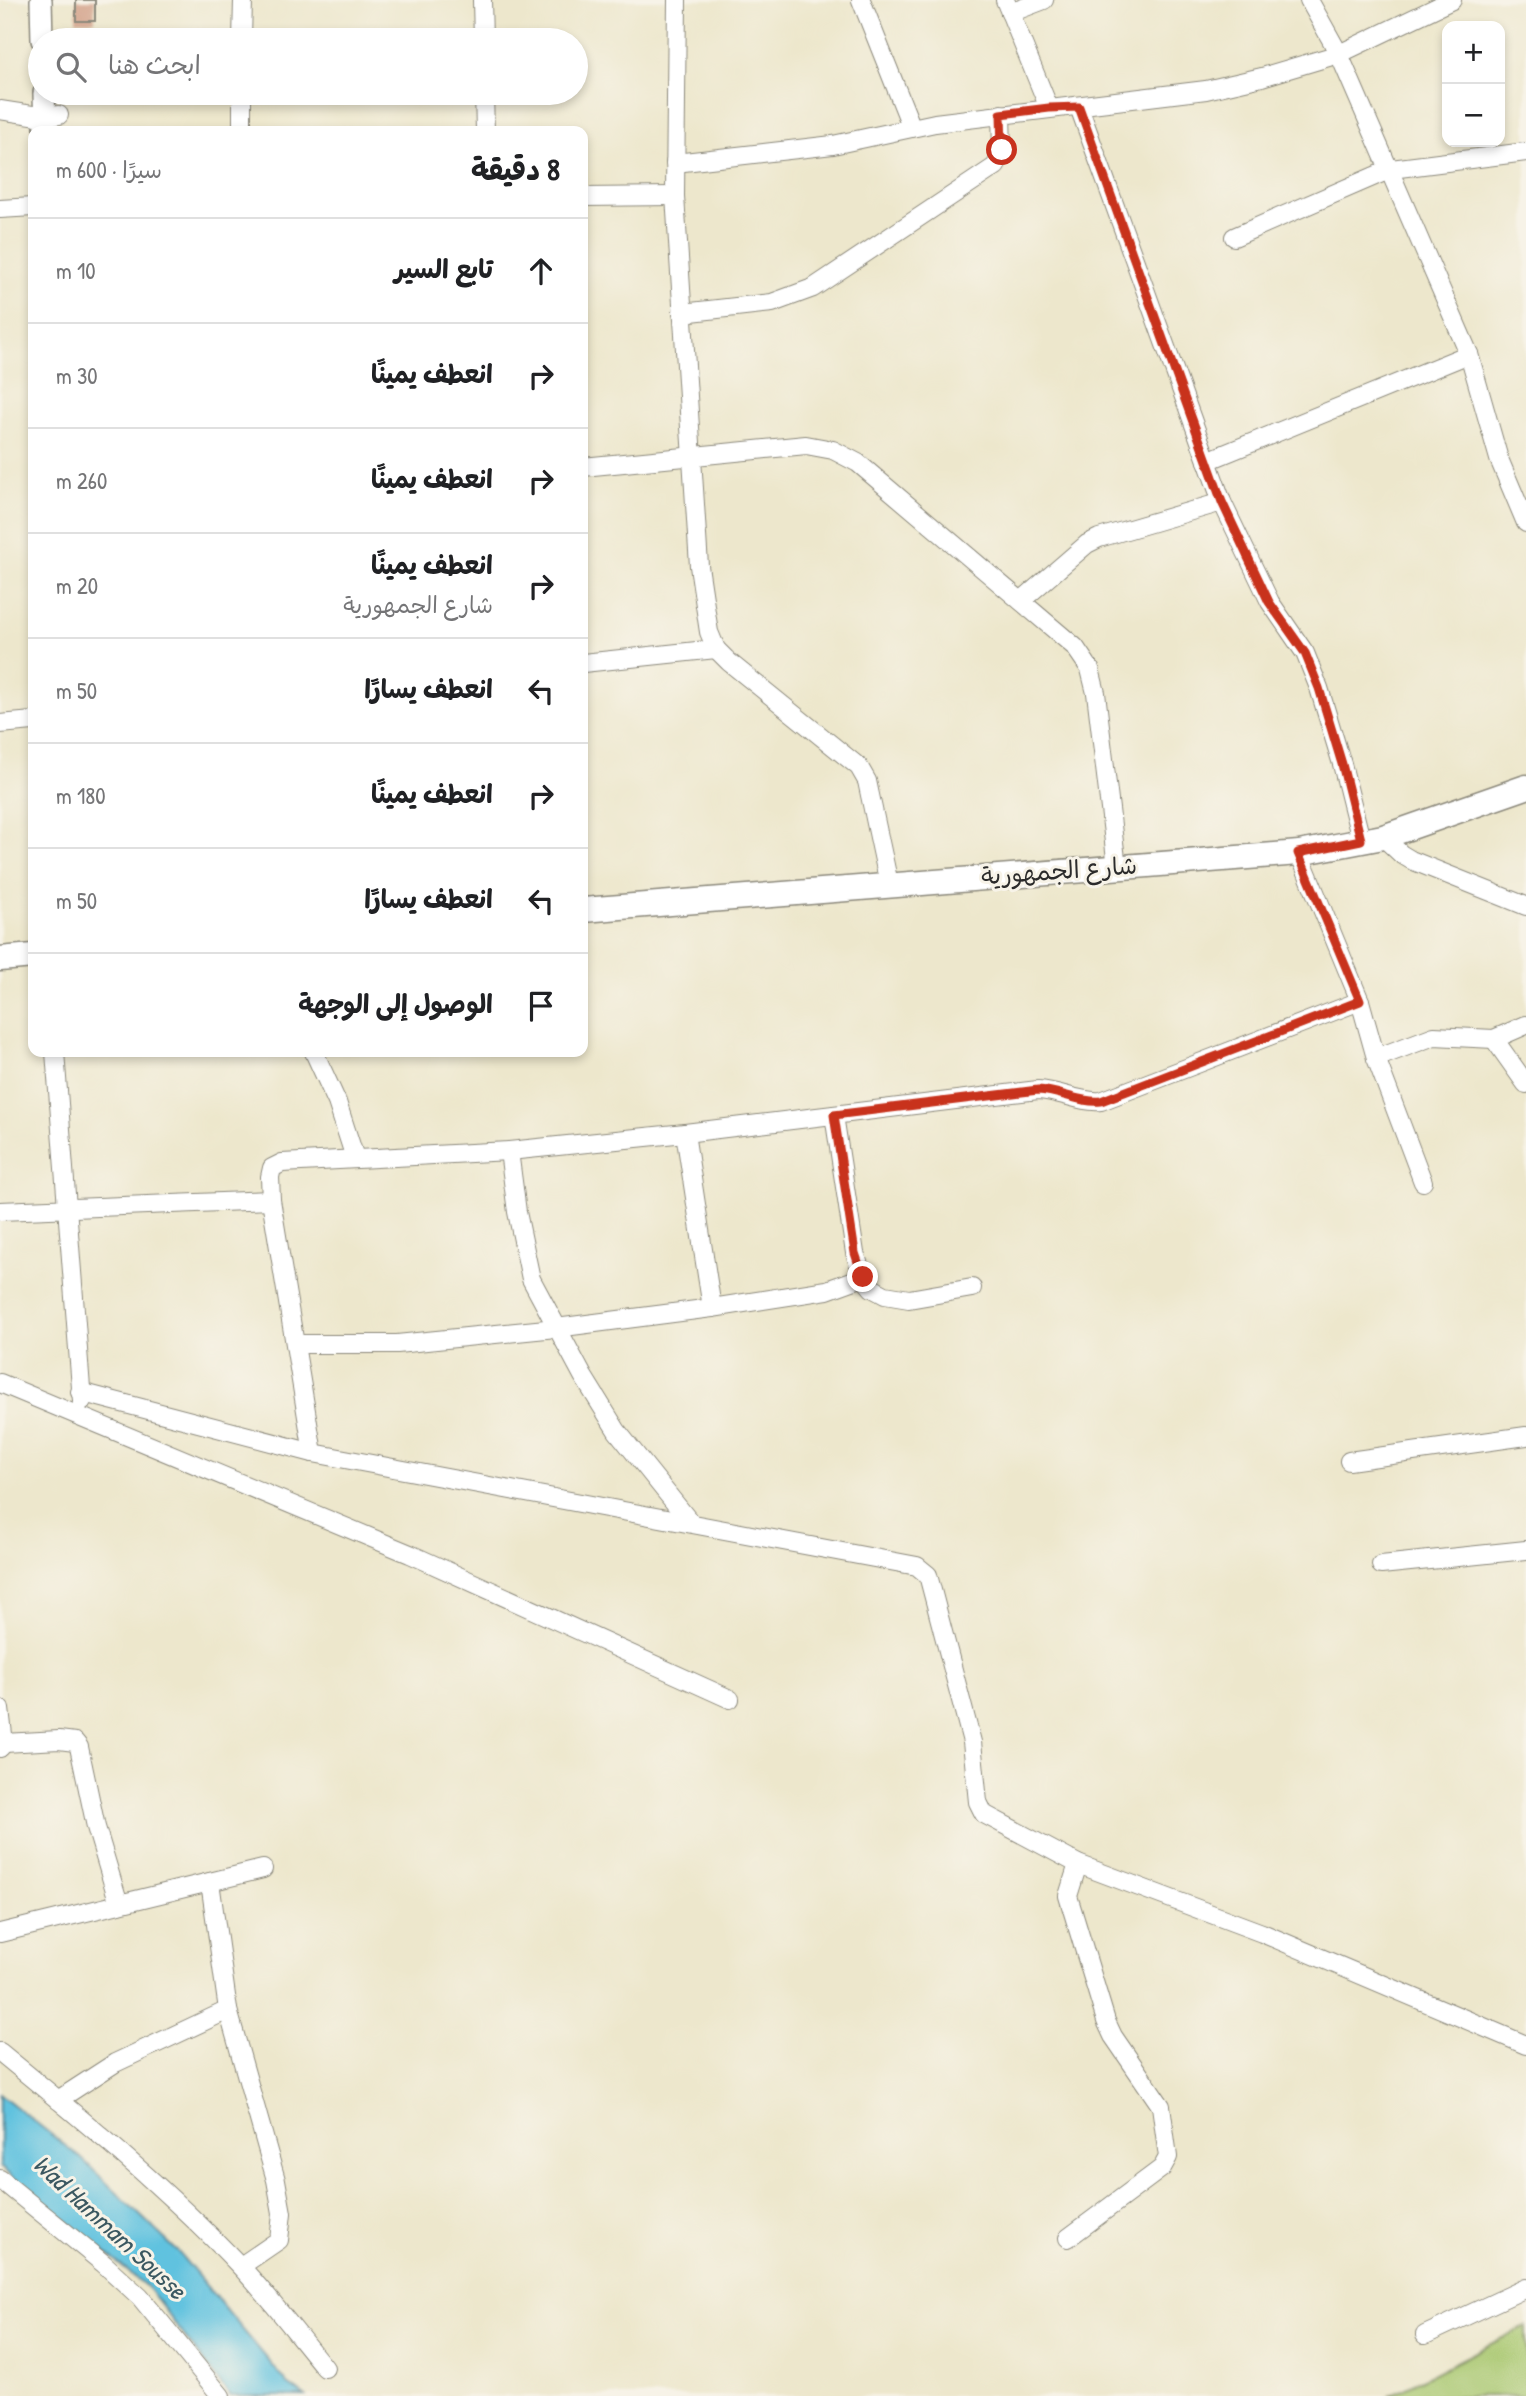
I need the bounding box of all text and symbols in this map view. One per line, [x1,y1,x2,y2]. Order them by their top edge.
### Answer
map controls [1442,21,1505,147]
button: + [1442,21,1505,84]
search box [28,28,588,105]
text: ابحث هنا [108,47,201,82]
icon: search [52,48,90,86]
button: − [1442,84,1505,147]
route start [986,134,1017,165]
text: 8 دقيقة [471,149,560,189]
text: سيرًا · 600 m [56,154,162,185]
text: تابع السير [394,251,493,286]
icon: ahead [522,252,560,290]
text: 10 m [56,255,96,286]
text: انعطف يمينًا [371,356,493,391]
icon: right [522,357,560,395]
text: 30 m [56,360,98,391]
text: انعطف يمينًا [371,461,493,496]
icon: right [522,462,560,500]
text: 260 m [56,465,107,496]
text: انعطف يمينًا [371,547,493,582]
icon: right [522,567,560,605]
text: 20 m [56,570,98,601]
text: شارع الجمهورية [343,589,493,620]
text: انعطف يسارًا [364,671,493,706]
icon: left [522,672,560,710]
text: 50 m [56,675,97,706]
text: انعطف يمينًا [371,776,493,811]
icon: right [522,777,560,815]
text: 180 m [56,780,106,811]
street label: شارع الجمهورية [980,849,1138,893]
text: انعطف يسارًا [364,881,493,916]
icon: left [522,882,560,920]
text: 50 m [56,885,97,916]
text: الوصول إلى الوجهة [298,986,493,1021]
icon: arrive [522,987,560,1025]
route end [847,1261,878,1292]
water label: Wad Hammam Sousse [26,2147,196,2308]

